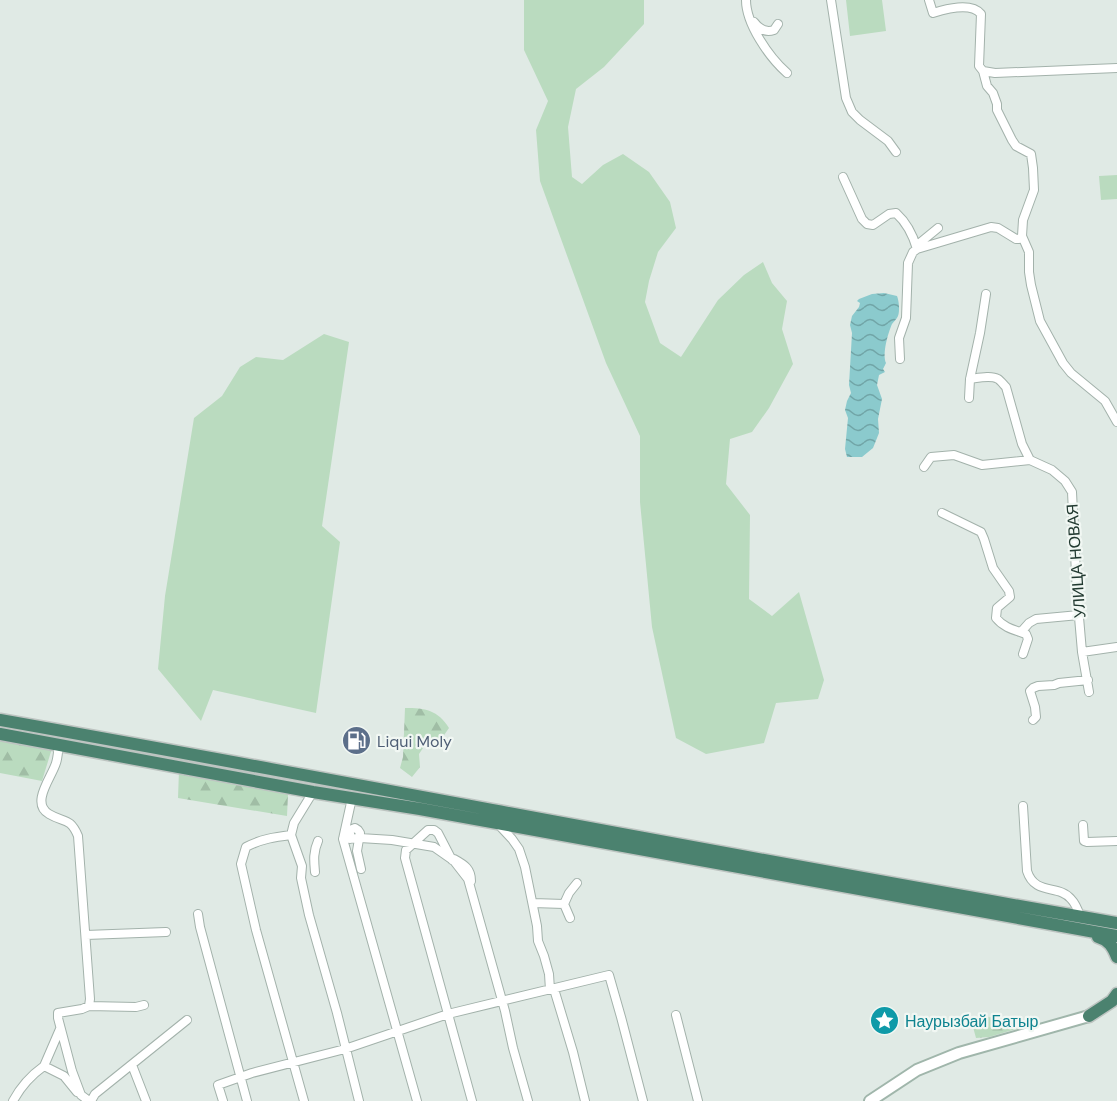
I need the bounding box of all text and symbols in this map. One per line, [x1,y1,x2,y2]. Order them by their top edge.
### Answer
street label: УЛИЦА НОВАЯ [1062,503,1090,619]
fuel station icon: Liqui Moly [340,725,372,757]
place label: Liqui Moly [377,731,452,752]
place icon: Наурызбай Батыр [868,1005,900,1037]
place label: Наурызбай Батыр [905,1011,1038,1032]

